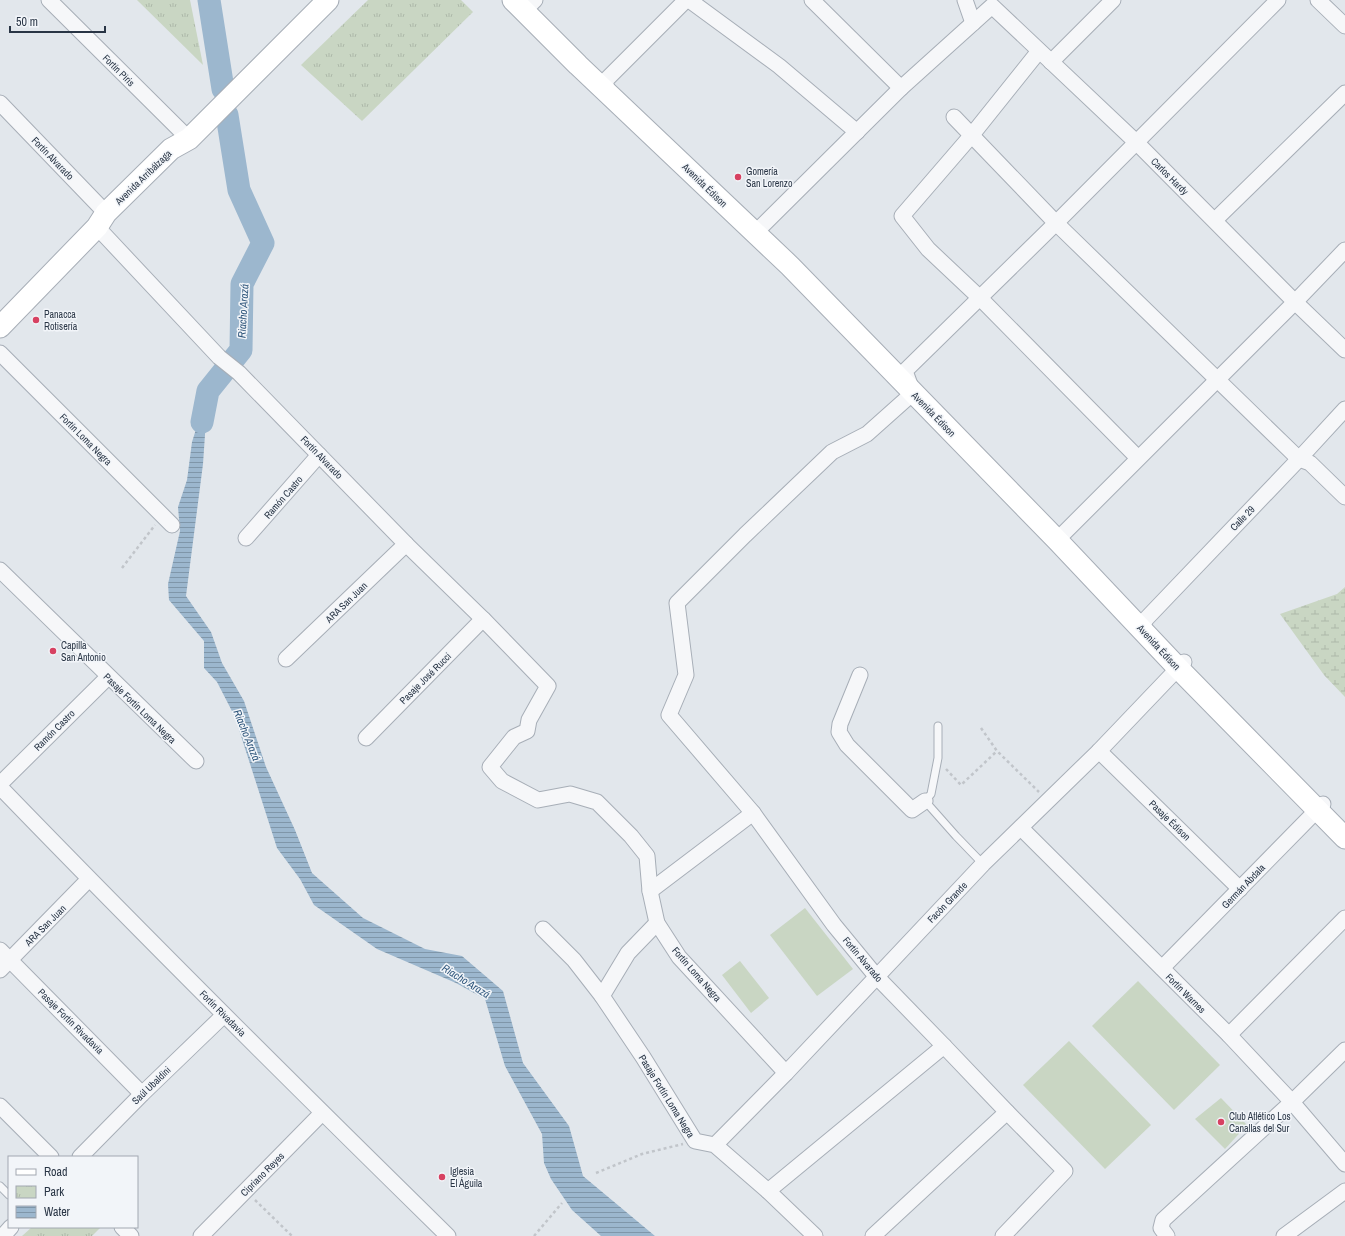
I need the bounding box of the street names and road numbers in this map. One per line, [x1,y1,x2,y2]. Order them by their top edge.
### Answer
street label: Fortín Piris [100,52,137,89]
street label: Fortín Alvarado [29,134,77,183]
street label: Avenida Arribálzaga [112,147,175,208]
street label: Carlos Hardy [1148,155,1192,198]
street label: Avenida Édison [679,160,730,210]
street label: Avenida Édison [908,388,958,440]
street label: Fortín Loma Negra [57,411,115,468]
street label: Fortín Alvarado [298,433,346,482]
street label: Ramón Castro [261,473,306,522]
street label: Calle 29 [1227,503,1258,534]
street label: ARA San Juan [322,579,370,626]
street label: Avenida Édison [1134,621,1183,673]
street label: Pasaje José Rucci [397,650,454,707]
street label: Pasaje Fortín Loma Negra [101,670,179,747]
street label: Ramón Castro [31,707,78,754]
street label: Pasaje Édison [1146,797,1193,843]
street label: Germán Abdala [1219,861,1268,911]
street label: Facón Grande [925,879,970,926]
street label: ARA San Juan [21,902,69,950]
street label: Fortín Alvarado [840,934,886,985]
street label: Fortín Loma Negra [669,944,724,1005]
street label: Fortín Warnes [1163,971,1208,1016]
street label: Pasaje Fortín Rivadavia [35,986,107,1057]
street label: Fortín Rivadavia [197,987,249,1040]
street label: Pasaje Fortín Loma Negra [636,1052,698,1141]
street label: Saúl Ubaldini [129,1064,174,1107]
street label: Cipriano Reyes [238,1150,287,1199]

